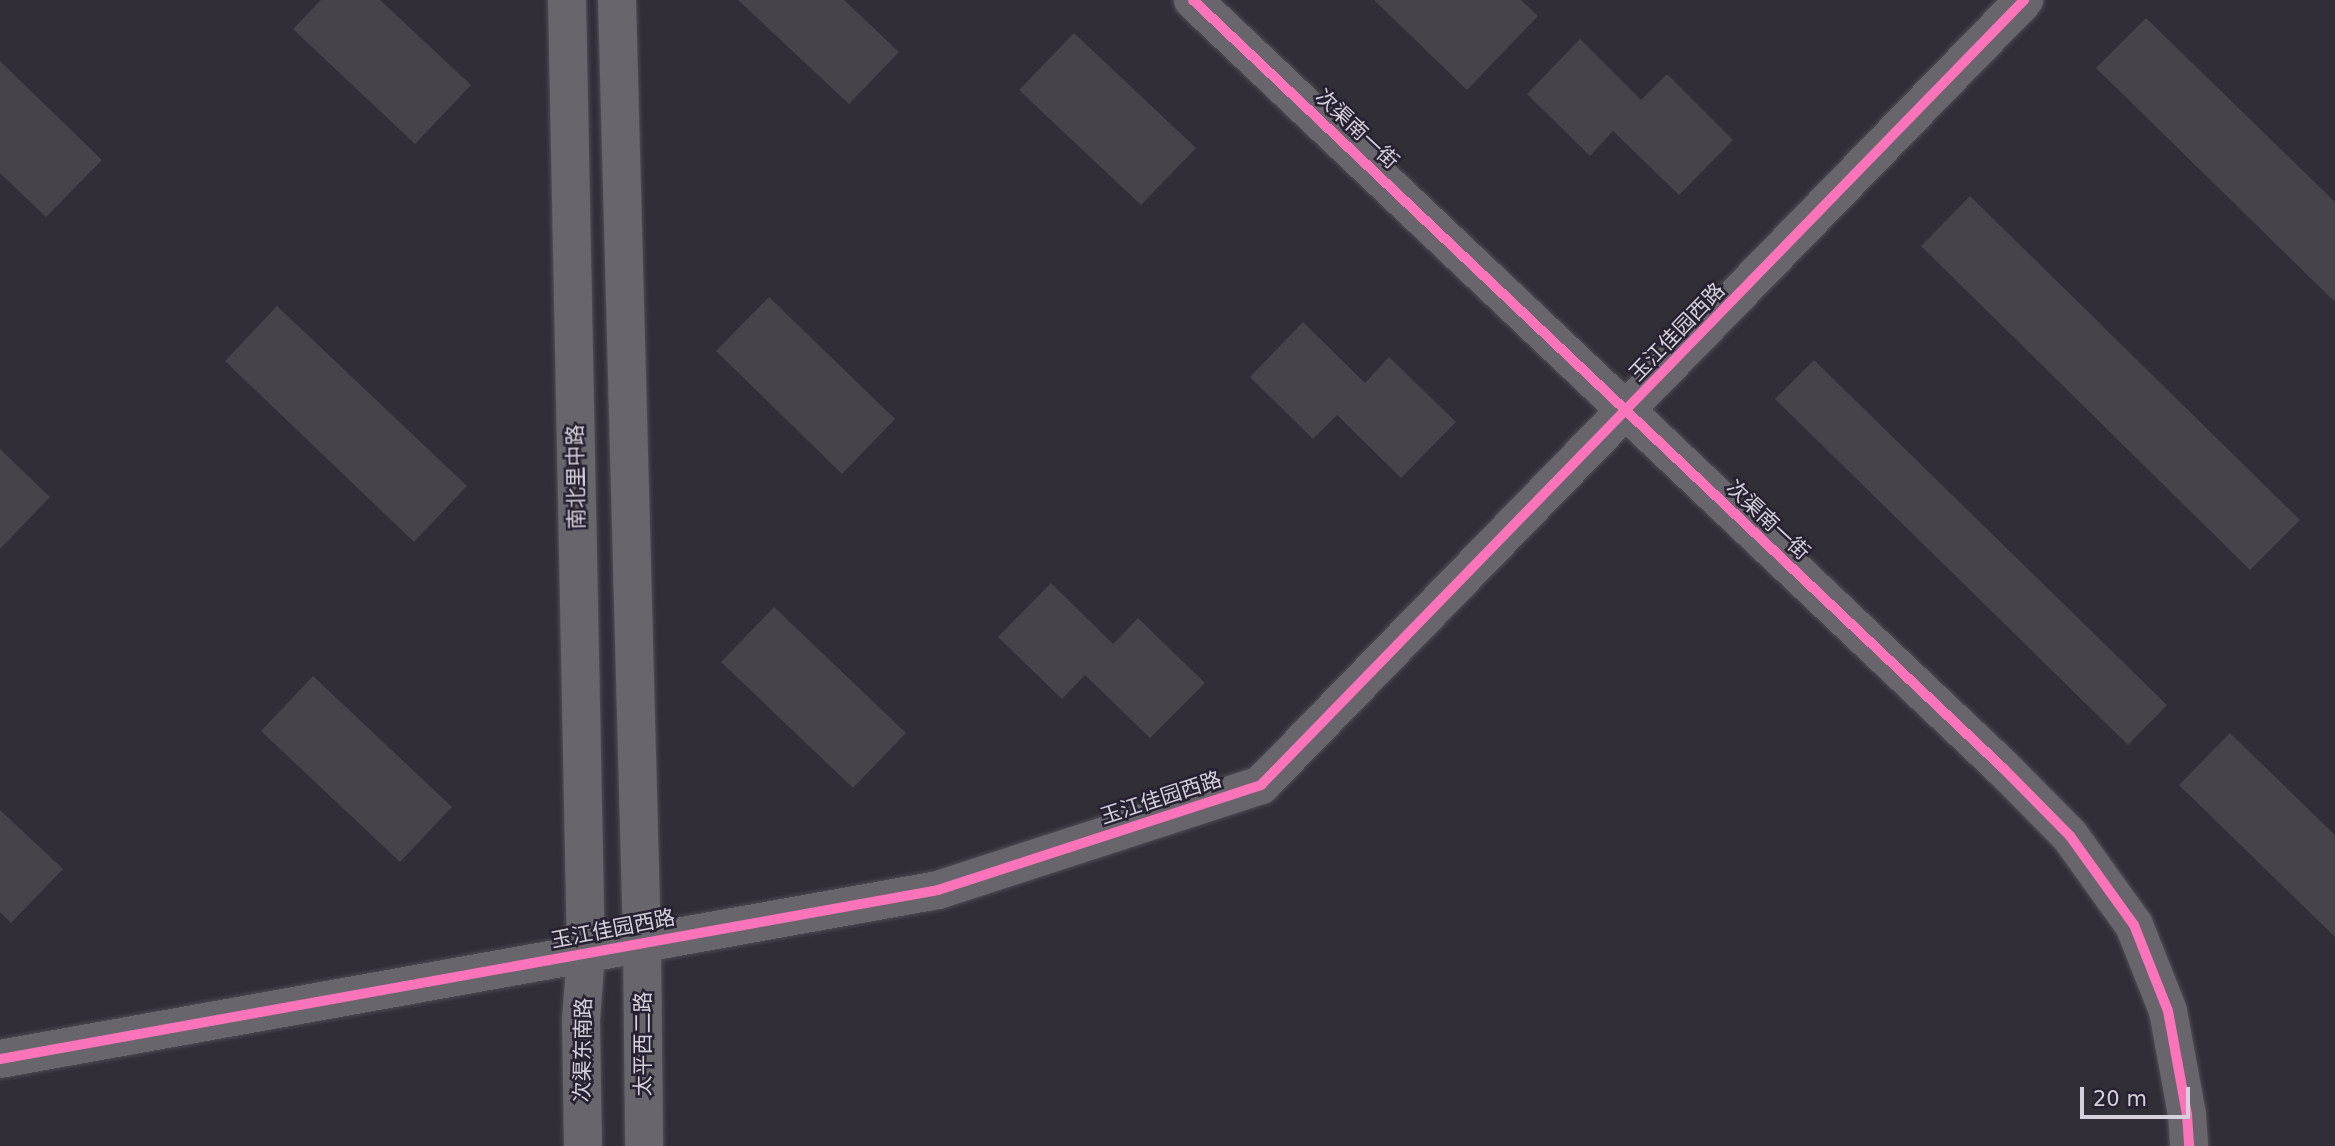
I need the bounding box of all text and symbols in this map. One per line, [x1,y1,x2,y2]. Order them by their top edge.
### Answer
street label: 次渠南一街 [1310,84,1404,174]
street label: 玉江佳园西路 [1624,278,1730,386]
street label: 南北里中路 [562,424,590,530]
street label: 次渠南一街 [1721,475,1815,565]
street label: 玉江佳园西路 [1097,767,1225,829]
street label: 玉江佳园西路 [549,905,677,953]
street label: 太平西二路 [630,992,656,1096]
street label: 次渠东南路 [569,997,597,1103]
scale bar [2083,1072,2193,1116]
text: 20 m [2093,1087,2147,1111]

